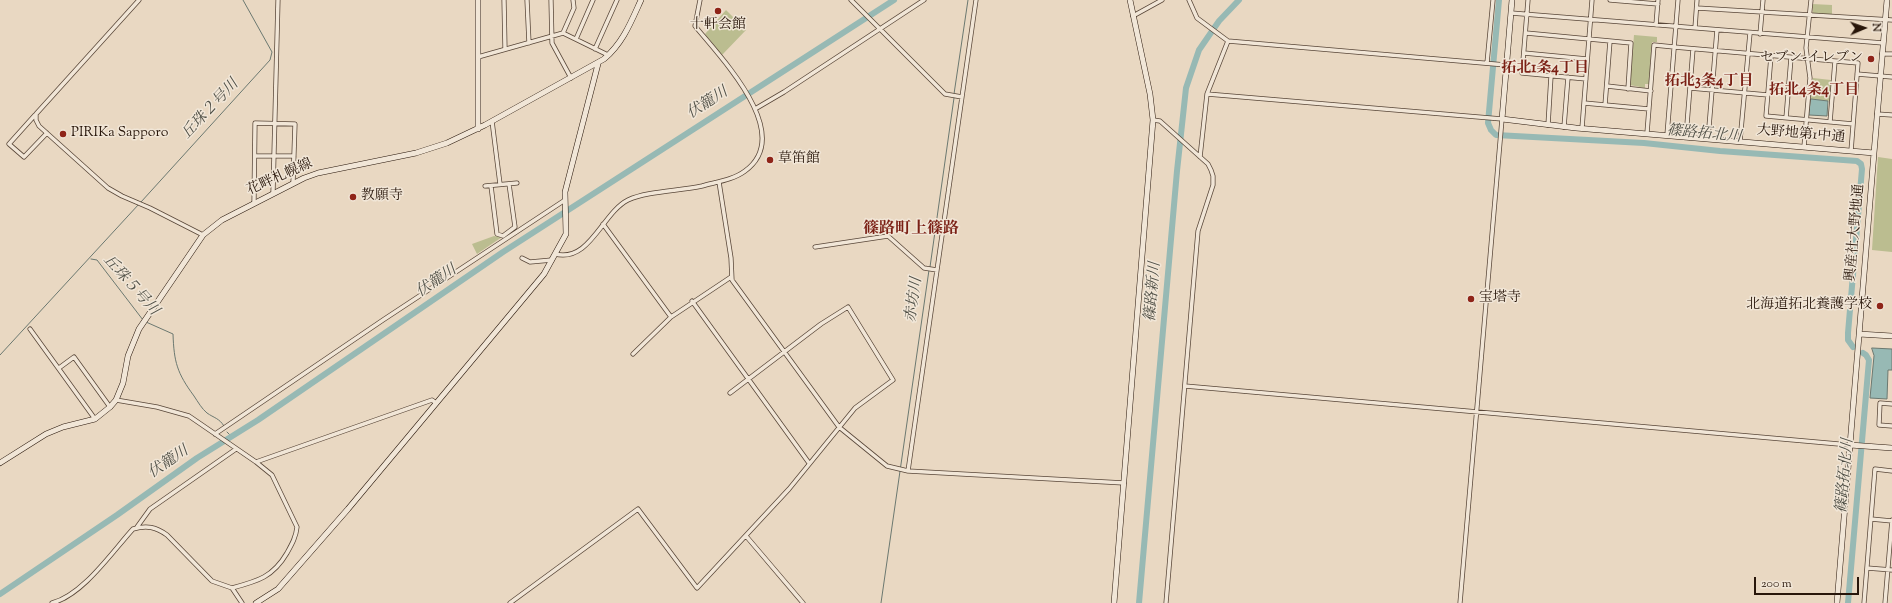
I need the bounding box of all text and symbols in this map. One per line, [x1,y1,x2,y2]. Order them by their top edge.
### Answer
marker: 十軒会館 [713,6,723,16]
north arrow [1844,8,1884,48]
place label: 十軒会館 [690,18,746,34]
text: N [1868,23,1884,32]
place label: セブン-イレブン [1760,51,1863,67]
marker: セブン-イレブン [1866,54,1876,64]
district label: 拓北1条4丁目 [1501,60,1589,78]
district label: 拓北3条4丁目 [1665,73,1753,91]
water label: 丘珠２号川 [179,76,243,144]
district label: 拓北4条4丁目 [1769,82,1859,100]
water label: 伏籠川 [684,84,732,124]
water label: 篠路拓北川 [1666,123,1742,147]
street label: 大野地第1中通 [1756,123,1846,147]
place label: PIRIKa Sapporo [71,126,168,142]
marker: PIRIKa Sapporo [58,129,68,139]
place label: 草笛館 [778,152,820,168]
marker: 草笛館 [765,155,775,165]
street label: 花畔札幌線 [245,156,315,200]
street label: 興産社大野地通 [1843,183,1869,283]
place label: 教願寺 [361,189,403,205]
marker: 教願寺 [348,192,358,202]
district label: 篠路町上篠路 [863,220,959,240]
water label: 丘珠５号川 [98,252,162,320]
water label: 篠路新川 [1142,261,1166,323]
water label: 伏籠川 [413,262,461,302]
water label: 赤坊川 [903,276,927,324]
place label: 宝塔寺 [1479,291,1521,307]
marker: 宝塔寺 [1466,294,1476,304]
place label: 北海道拓北養護学校 [1746,298,1872,314]
marker: 北海道拓北養護学校 [1875,301,1885,311]
water label: 篠路拓北川 [1834,438,1858,514]
water label: 伏籠川 [145,443,193,483]
scale bar [1756,569,1861,595]
text: 200 m [1761,575,1792,593]

